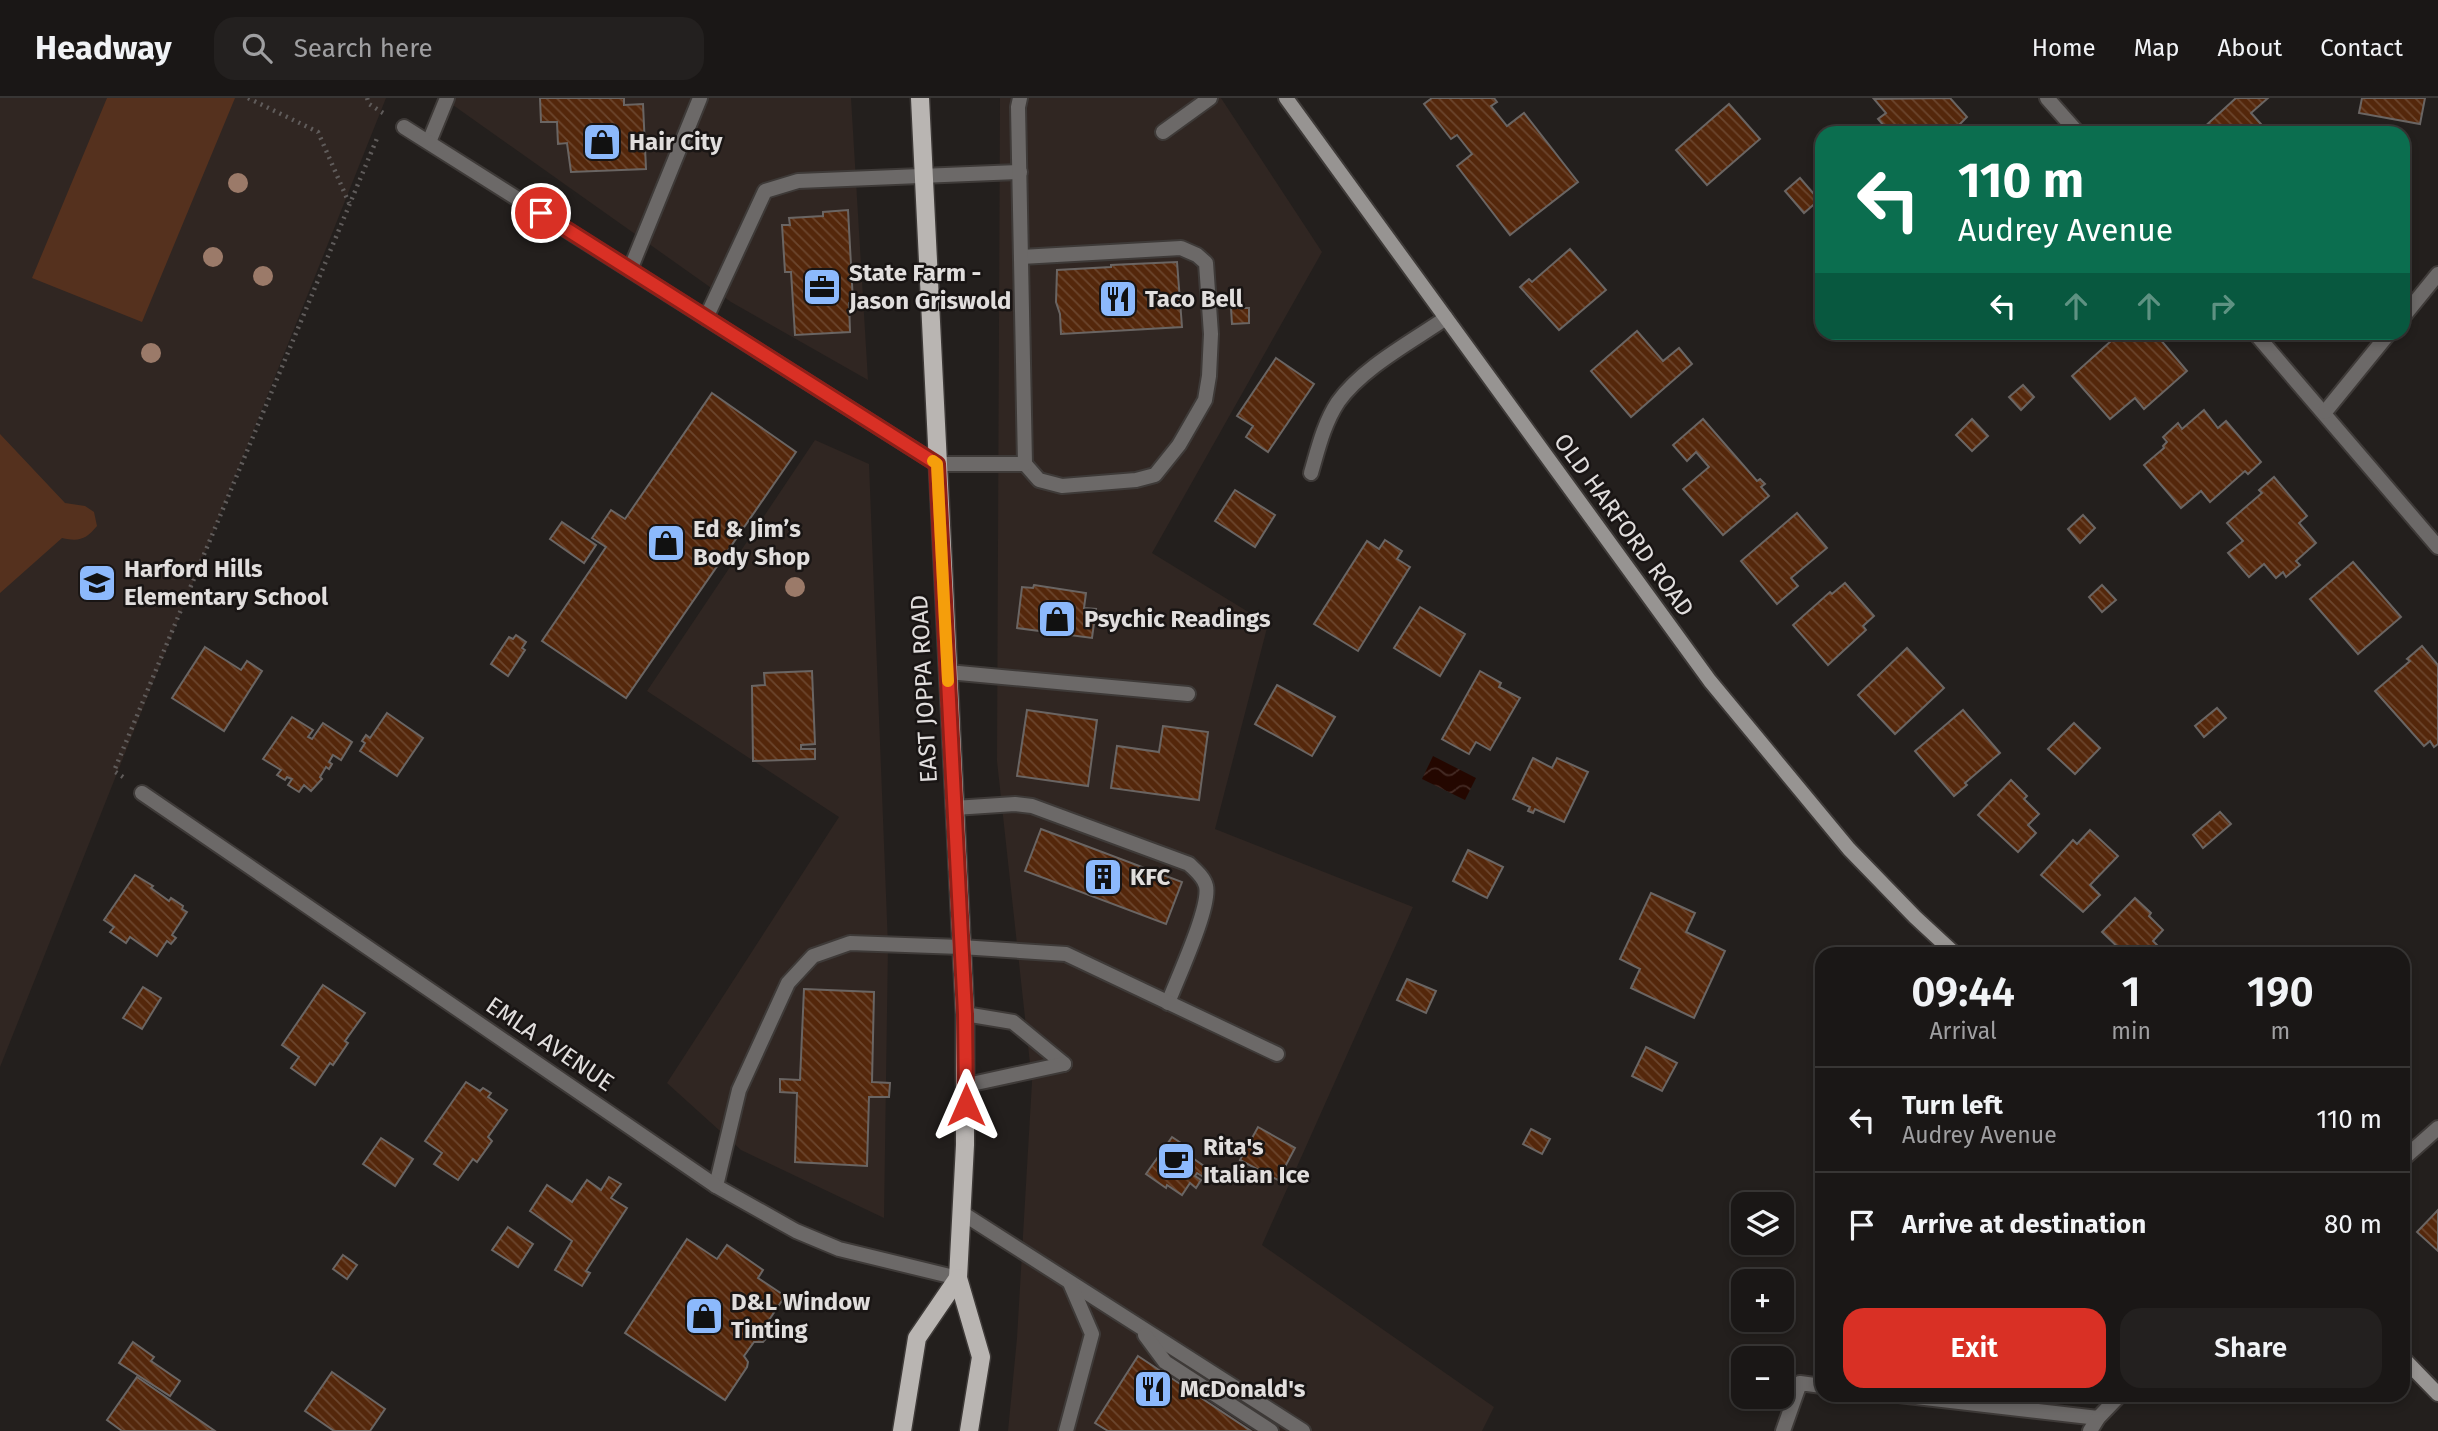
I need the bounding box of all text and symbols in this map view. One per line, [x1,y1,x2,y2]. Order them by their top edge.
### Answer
search box [214,17,704,80]
text: Headway [35,28,172,68]
icon: search [238,29,276,67]
text: Search here [294,33,433,64]
text: Home [2032,34,2096,62]
text: Map [2134,34,2180,62]
text: About [2218,34,2282,62]
text: Contact [2320,34,2403,62]
shop icon: Hair City [581,121,623,163]
place label: Hair City [629,128,723,156]
text: 110 m [1958,151,2084,210]
icon: left [1843,154,1934,245]
pin [511,183,571,243]
icon: arrive [522,194,560,232]
text: Audrey Avenue [1958,211,2173,249]
place label: State Farm - Jason Griswold [848,259,1011,315]
office icon: State Farm - Jason Griswold [801,266,843,308]
restaurant icon: Taco Bell [1097,278,1139,320]
place label: Taco Bell [1145,285,1244,313]
icon: left [1984,287,2022,325]
icon: ahead [2057,287,2095,325]
icon: ahead [2130,287,2168,325]
icon: right [2203,287,2241,325]
street label: OLD HARFORD ROAD [1548,428,1700,622]
place label: Ed & Jim’s Body Shop [693,515,810,571]
shop icon: Ed & Jim’s Body Shop [645,522,687,564]
place label: Harford Hills Elementary School [124,555,329,611]
school or university icon: Harford Hills Elementary School [76,562,118,604]
street label: EAST JOPPA ROAD [905,594,943,784]
shop icon: Psychic Readings [1036,598,1078,640]
place label: Psychic Readings [1084,605,1271,633]
building icon: KFC [1082,856,1124,898]
place label: KFC [1130,863,1170,891]
text: 09:44 [1911,967,2015,1017]
text: 1 [2121,967,2141,1017]
text: 190 [2247,967,2314,1017]
street label: EMLA AVENUE [481,991,619,1097]
text: Arrival [1929,1017,1997,1045]
text: min [2111,1017,2151,1045]
text: m [2271,1017,2290,1045]
position arrow [929,1068,1003,1142]
text: Turn left [1902,1090,2003,1121]
icon: left [1843,1101,1881,1139]
text: 110 m [2316,1104,2382,1135]
text: Audrey Avenue [1902,1121,2057,1149]
place label: Rita's Italian Ice [1203,1133,1310,1189]
cafe icon: Rita's Italian Ice [1155,1140,1197,1182]
map controls [1731,1192,1794,1409]
button: layers [1731,1192,1794,1255]
icon: arrive [1843,1206,1881,1244]
text: Arrive at destination [1902,1209,2146,1240]
text: 80 m [2324,1209,2382,1240]
button: + [1731,1269,1794,1332]
place label: D&L Window Tinting [731,1288,870,1344]
shop icon: D&L Window Tinting [683,1295,725,1337]
button: Exit [1843,1308,2106,1388]
button: Share [2120,1308,2382,1388]
button: − [1731,1346,1794,1409]
restaurant icon: McDonald's [1132,1368,1174,1410]
place label: McDonald's [1180,1375,1306,1403]

